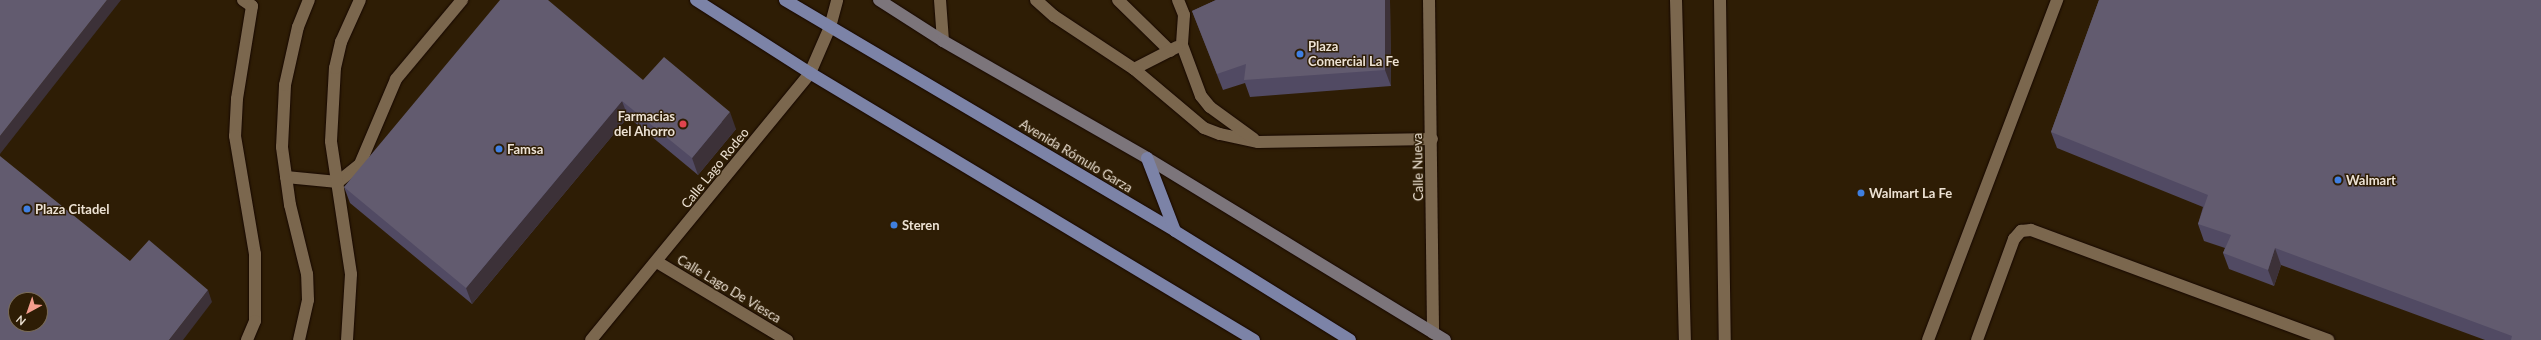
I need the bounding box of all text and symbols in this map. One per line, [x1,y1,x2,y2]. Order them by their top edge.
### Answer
place label: Plaza Comercial La Fe [1308,39,1399,70]
marker: Plaza Comercial La Fe [1295,49,1305,59]
place label: Farmacias del Ahorro [613,109,675,140]
street label: Avenida Rómulo Garza [1017,116,1135,196]
marker: Farmacias del Ahorro [678,119,688,129]
street label: Calle Lago Rodeo [678,125,752,211]
street label: Calle Nueva [1410,133,1426,201]
place label: Famsa [507,141,543,157]
marker: Famsa [494,144,504,154]
place label: Walmart [2346,172,2396,188]
marker: Walmart [2333,175,2343,185]
place label: Walmart La Fe [1869,185,1952,201]
marker: Walmart La Fe [1856,188,1866,198]
place label: Plaza Citadel [35,201,109,217]
marker: Plaza Citadel [22,204,32,214]
place label: Steren [902,217,940,233]
marker: Steren [889,220,899,230]
street label: Calle Lago De Viesca [674,252,784,326]
north arrow [8,292,48,332]
text: N [13,313,28,329]

